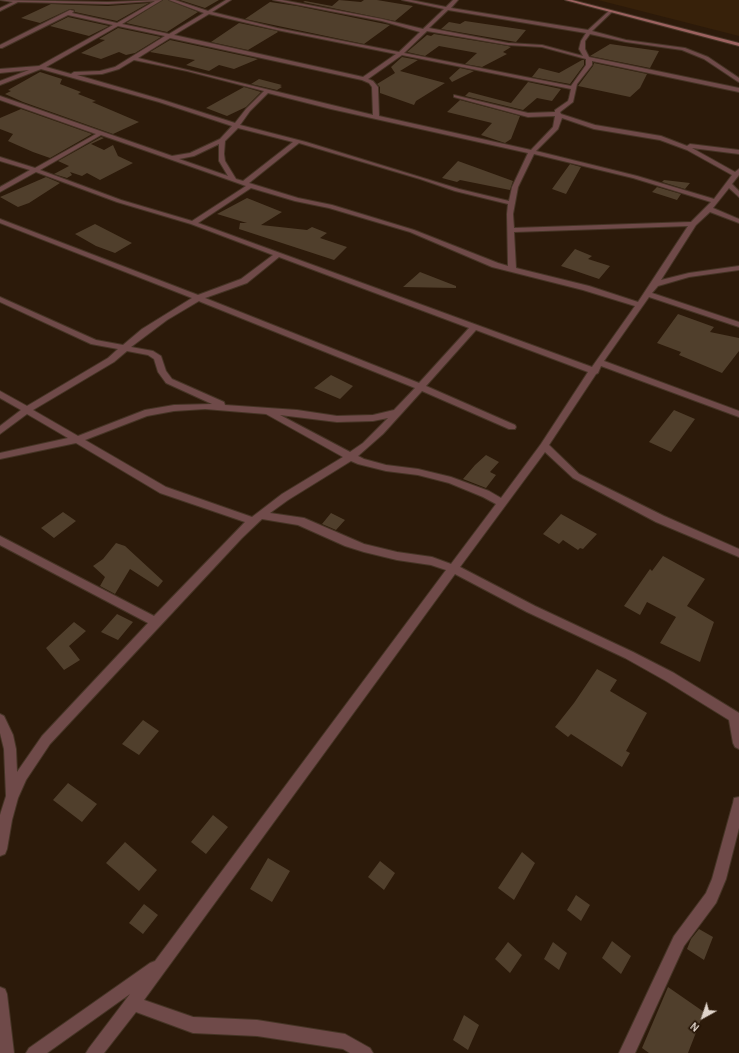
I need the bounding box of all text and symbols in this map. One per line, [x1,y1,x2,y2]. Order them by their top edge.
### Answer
north arrow [683,997,723,1037]
text: N [688,1019,702,1034]

